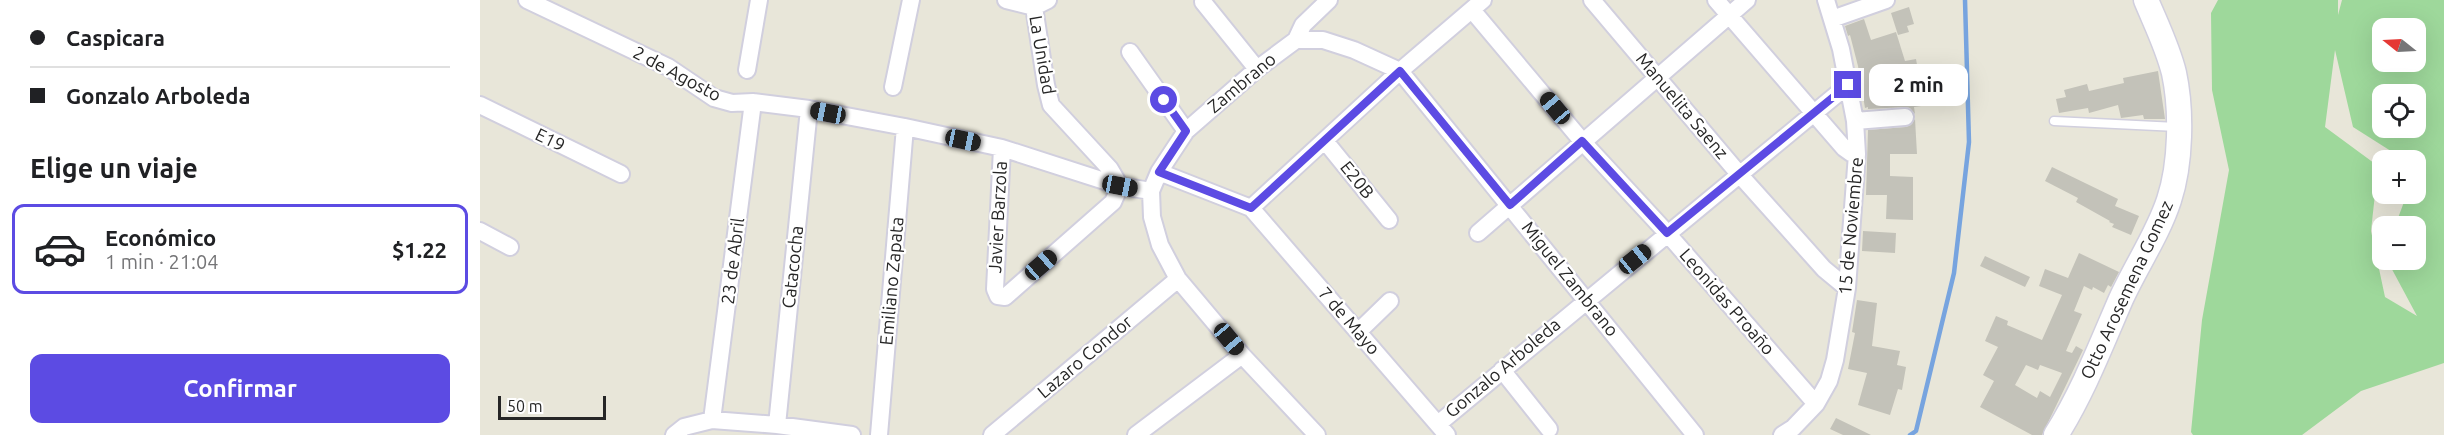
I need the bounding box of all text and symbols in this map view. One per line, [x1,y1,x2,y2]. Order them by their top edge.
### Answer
street label: La Unidad [1026,14,1060,96]
north arrow [2372,18,2426,72]
map controls [2372,18,2426,270]
text: Caspicara [66,25,165,50]
street label: 2 de Agosto [630,42,725,105]
street label: Zambrano [1203,48,1279,116]
street label: Manuelita Saenz [1633,48,1733,162]
callout: 2 min [1869,64,1968,106]
route end [1834,71,1861,98]
text: 2 min [1893,73,1944,96]
text: Gonzalo Arboleda [66,83,250,108]
button: locate [2372,84,2426,138]
route start [1150,86,1177,113]
car [1537,88,1573,128]
car [809,101,847,125]
street label: E19 [532,123,568,155]
car [944,127,982,153]
button: + [2372,150,2426,204]
text: Elige un viaje [30,153,198,183]
street label: 15 de Noviembre [1834,156,1866,296]
street label: E20B [1337,157,1379,202]
street label: Javier Barzola [984,160,1010,274]
car [1101,174,1139,198]
street label: Otto Arosemena Gomez [2076,197,2176,382]
street label: 23 de Abril [717,216,747,305]
street label: Emiliano Zapata [875,216,907,346]
button: − [2372,216,2426,270]
street label: Miguel Zambrano [1518,217,1623,340]
icon: car [33,222,87,276]
street label: Catacocha [778,224,806,309]
text: Económico [105,225,216,250]
text: $1.22 [392,237,447,262]
car [1615,241,1655,277]
street label: Leonidas Proaño [1676,244,1779,359]
car [1022,246,1060,284]
text: 1 min · 21:04 [105,250,219,273]
street label: 7 de Mayo [1315,282,1385,358]
street label: Lazaro Condor [1033,311,1136,402]
street label: Gonzalo Arboleda [1441,313,1564,421]
car [1211,319,1247,359]
button: Confirmar [30,354,450,423]
scale bar [498,393,606,420]
text: 50 m [507,397,543,415]

